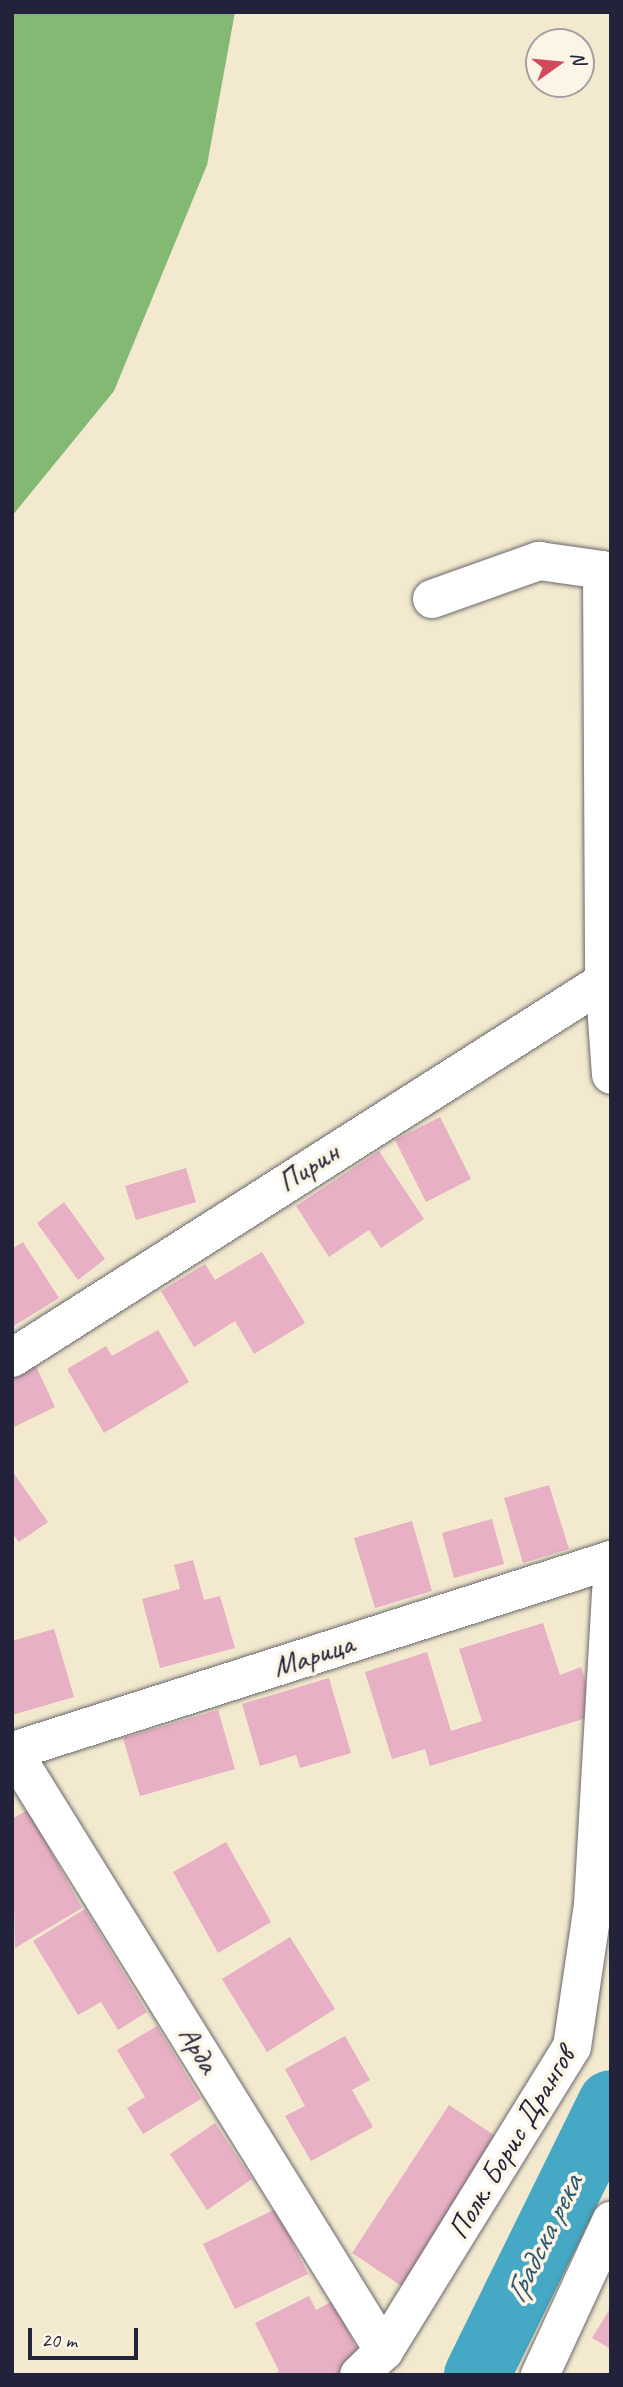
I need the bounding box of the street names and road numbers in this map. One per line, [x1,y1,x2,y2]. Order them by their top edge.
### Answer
street label: Пирин [271,1134,345,1200]
street label: Марица [268,1625,358,1685]
street label: Арда [171,2019,227,2079]
street label: Полк. Борис Дрангов [440,2041,582,2245]

